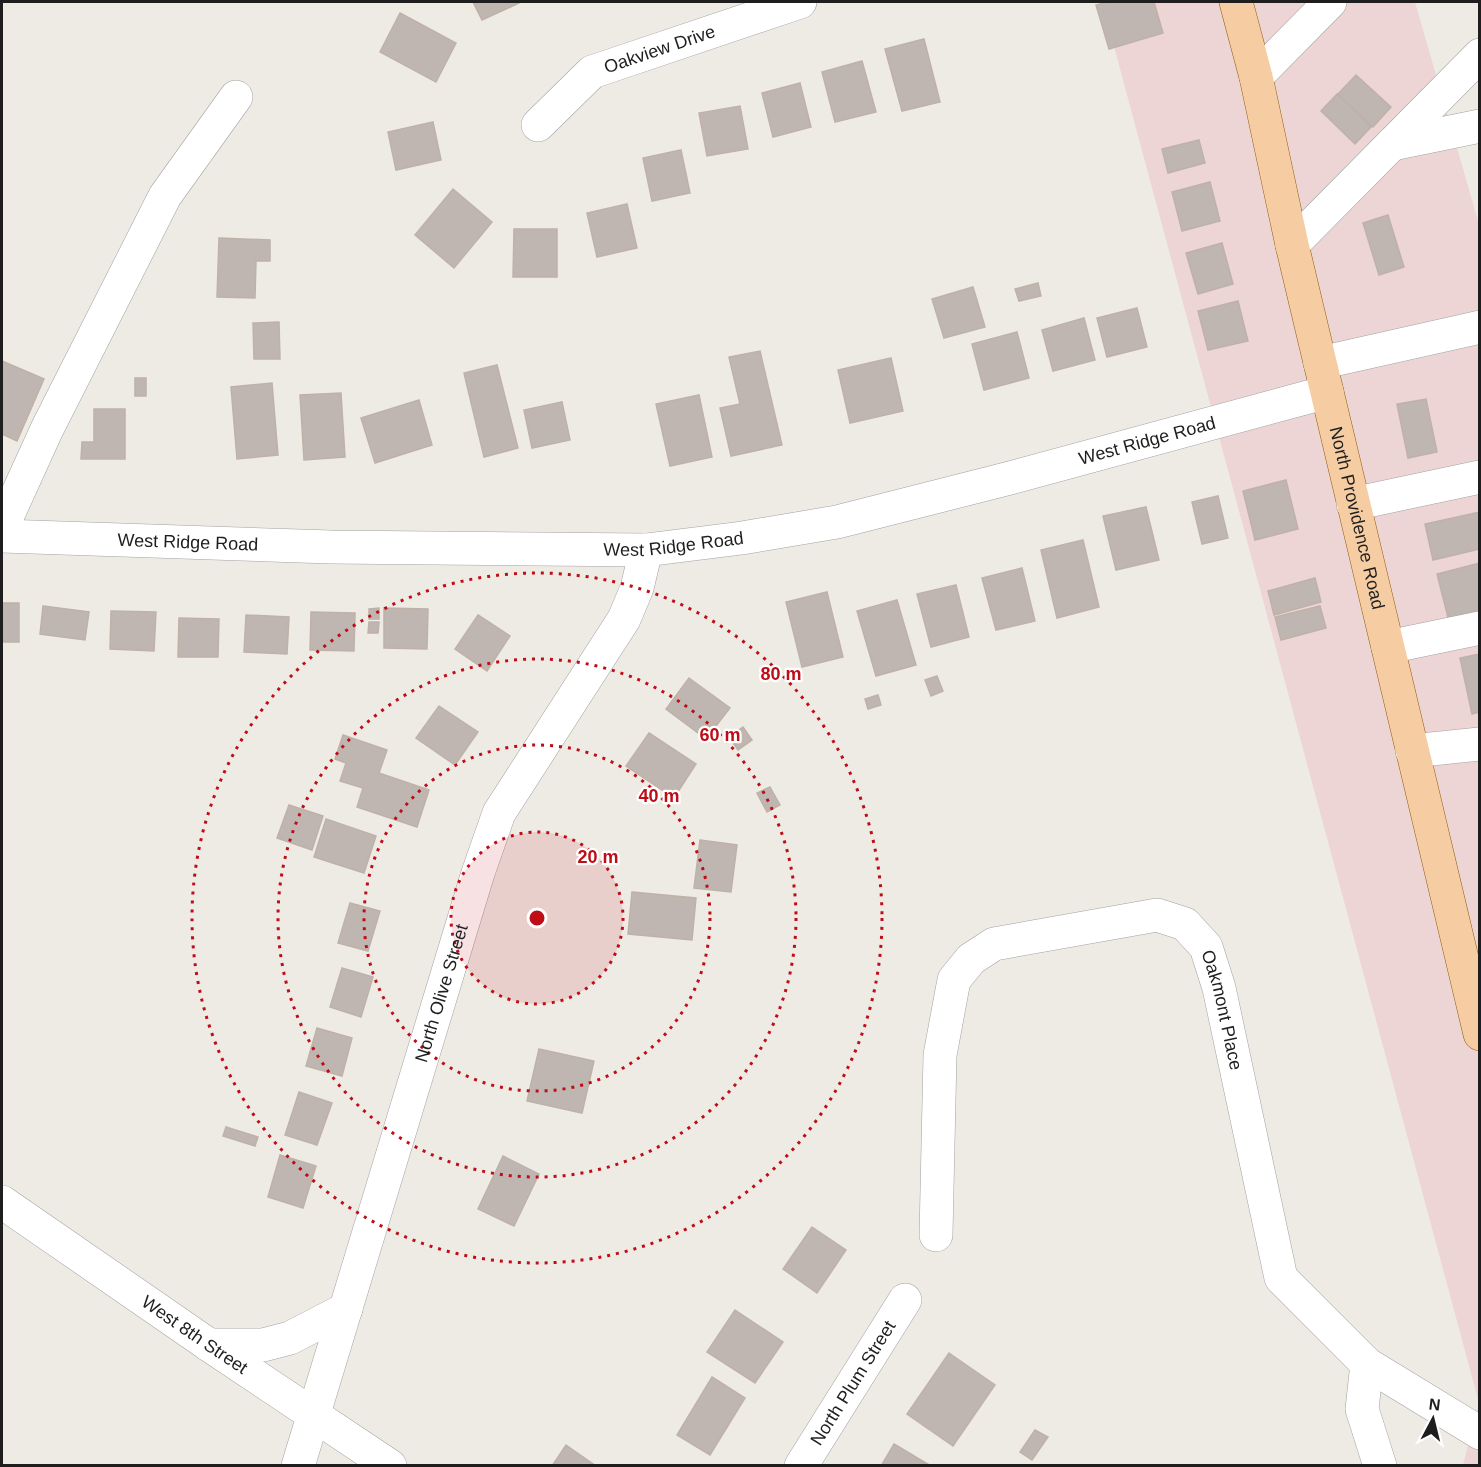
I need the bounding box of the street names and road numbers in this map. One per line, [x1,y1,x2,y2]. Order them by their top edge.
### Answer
street label: Oakview Drive [601,21,718,77]
street label: West Ridge Road [1077,413,1218,469]
street label: North Providence Road [1326,425,1388,611]
street label: West Ridge Road [603,528,745,560]
street label: West Ridge Road [117,530,259,555]
street label: North Olive Street [411,922,472,1065]
street label: Oakmont Place [1198,947,1246,1072]
street label: West 8th Street [138,1292,251,1378]
street label: North Plum Street [807,1317,900,1449]

